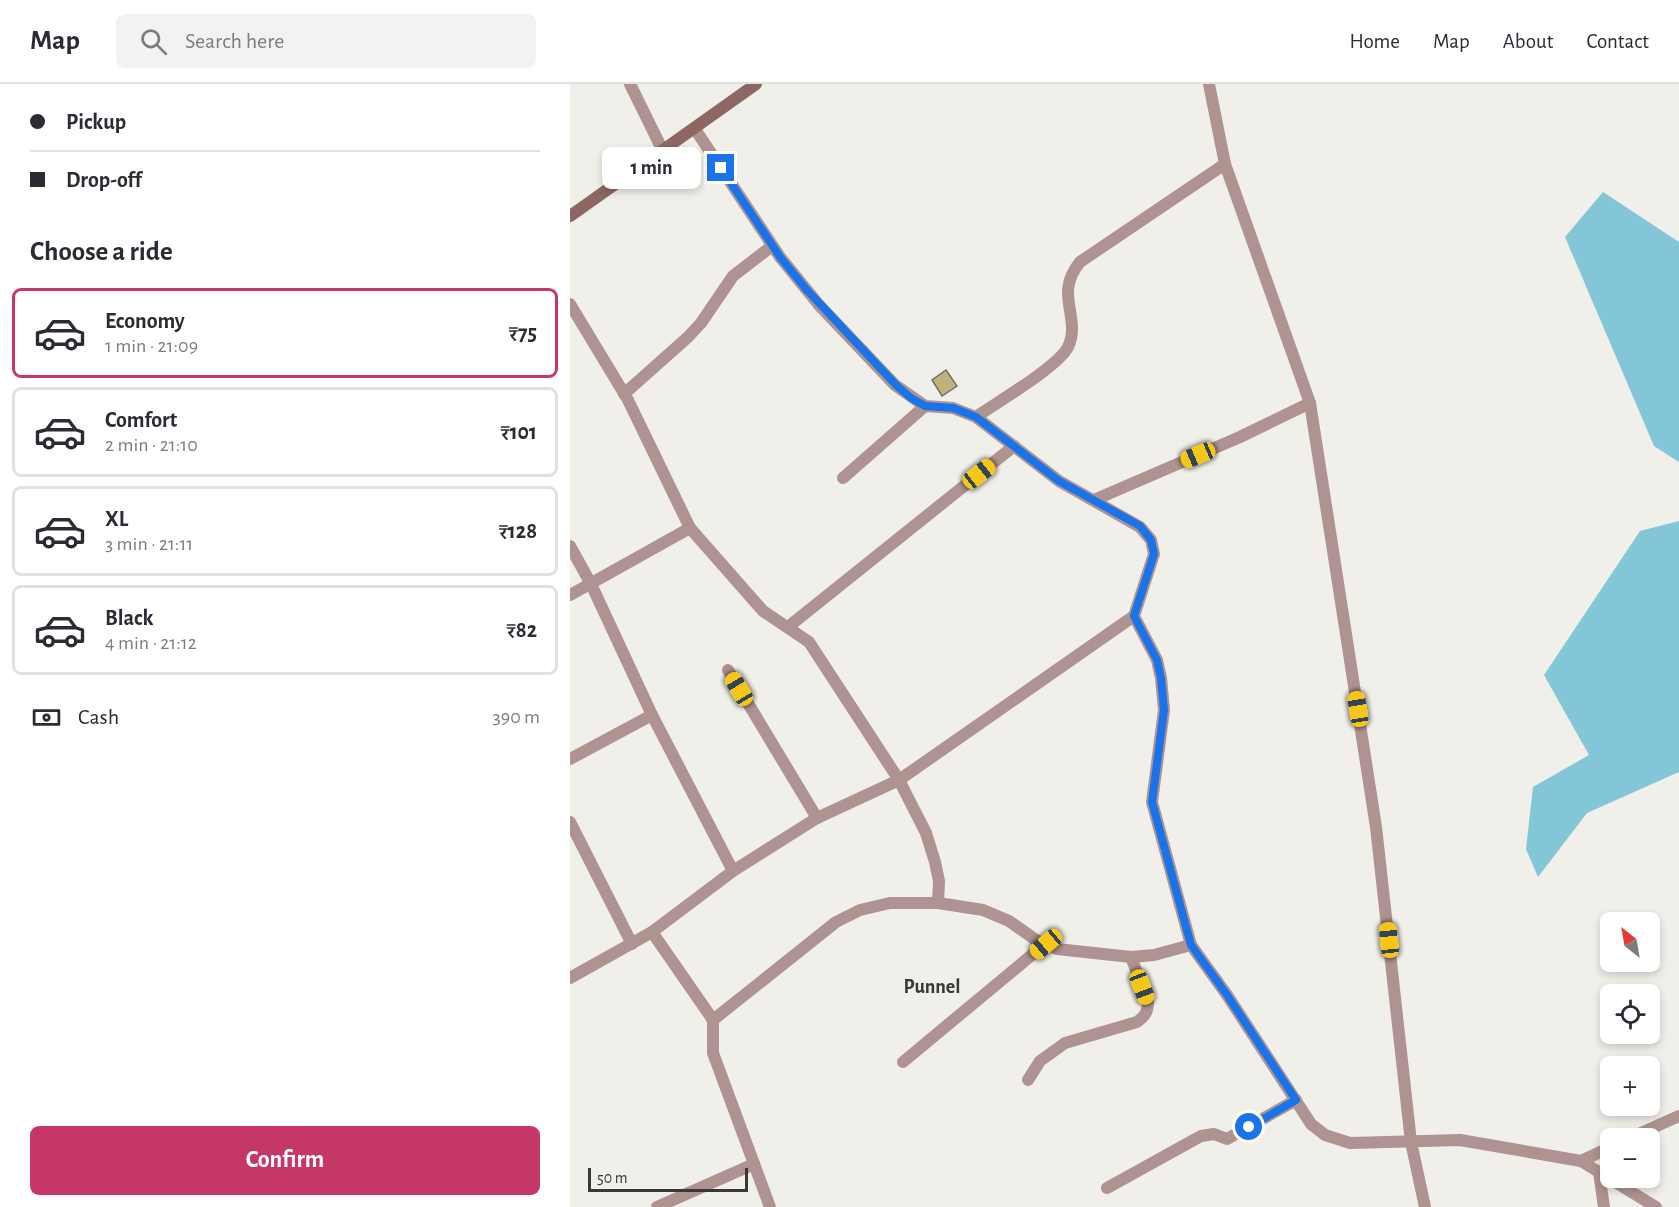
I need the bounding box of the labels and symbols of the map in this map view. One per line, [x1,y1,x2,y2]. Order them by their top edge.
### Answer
callout: 1 min [601,147,700,189]
route end [707,154,734,181]
car [1178,440,1218,470]
car [959,456,999,492]
car [722,669,756,709]
car [1346,690,1370,728]
north arrow [1600,912,1660,972]
car [1378,921,1400,959]
car [1026,926,1066,962]
car [1127,967,1157,1007]
district label: Punnel [904,977,960,997]
route start [1235,1113,1262,1140]
scale bar [588,1165,748,1192]

